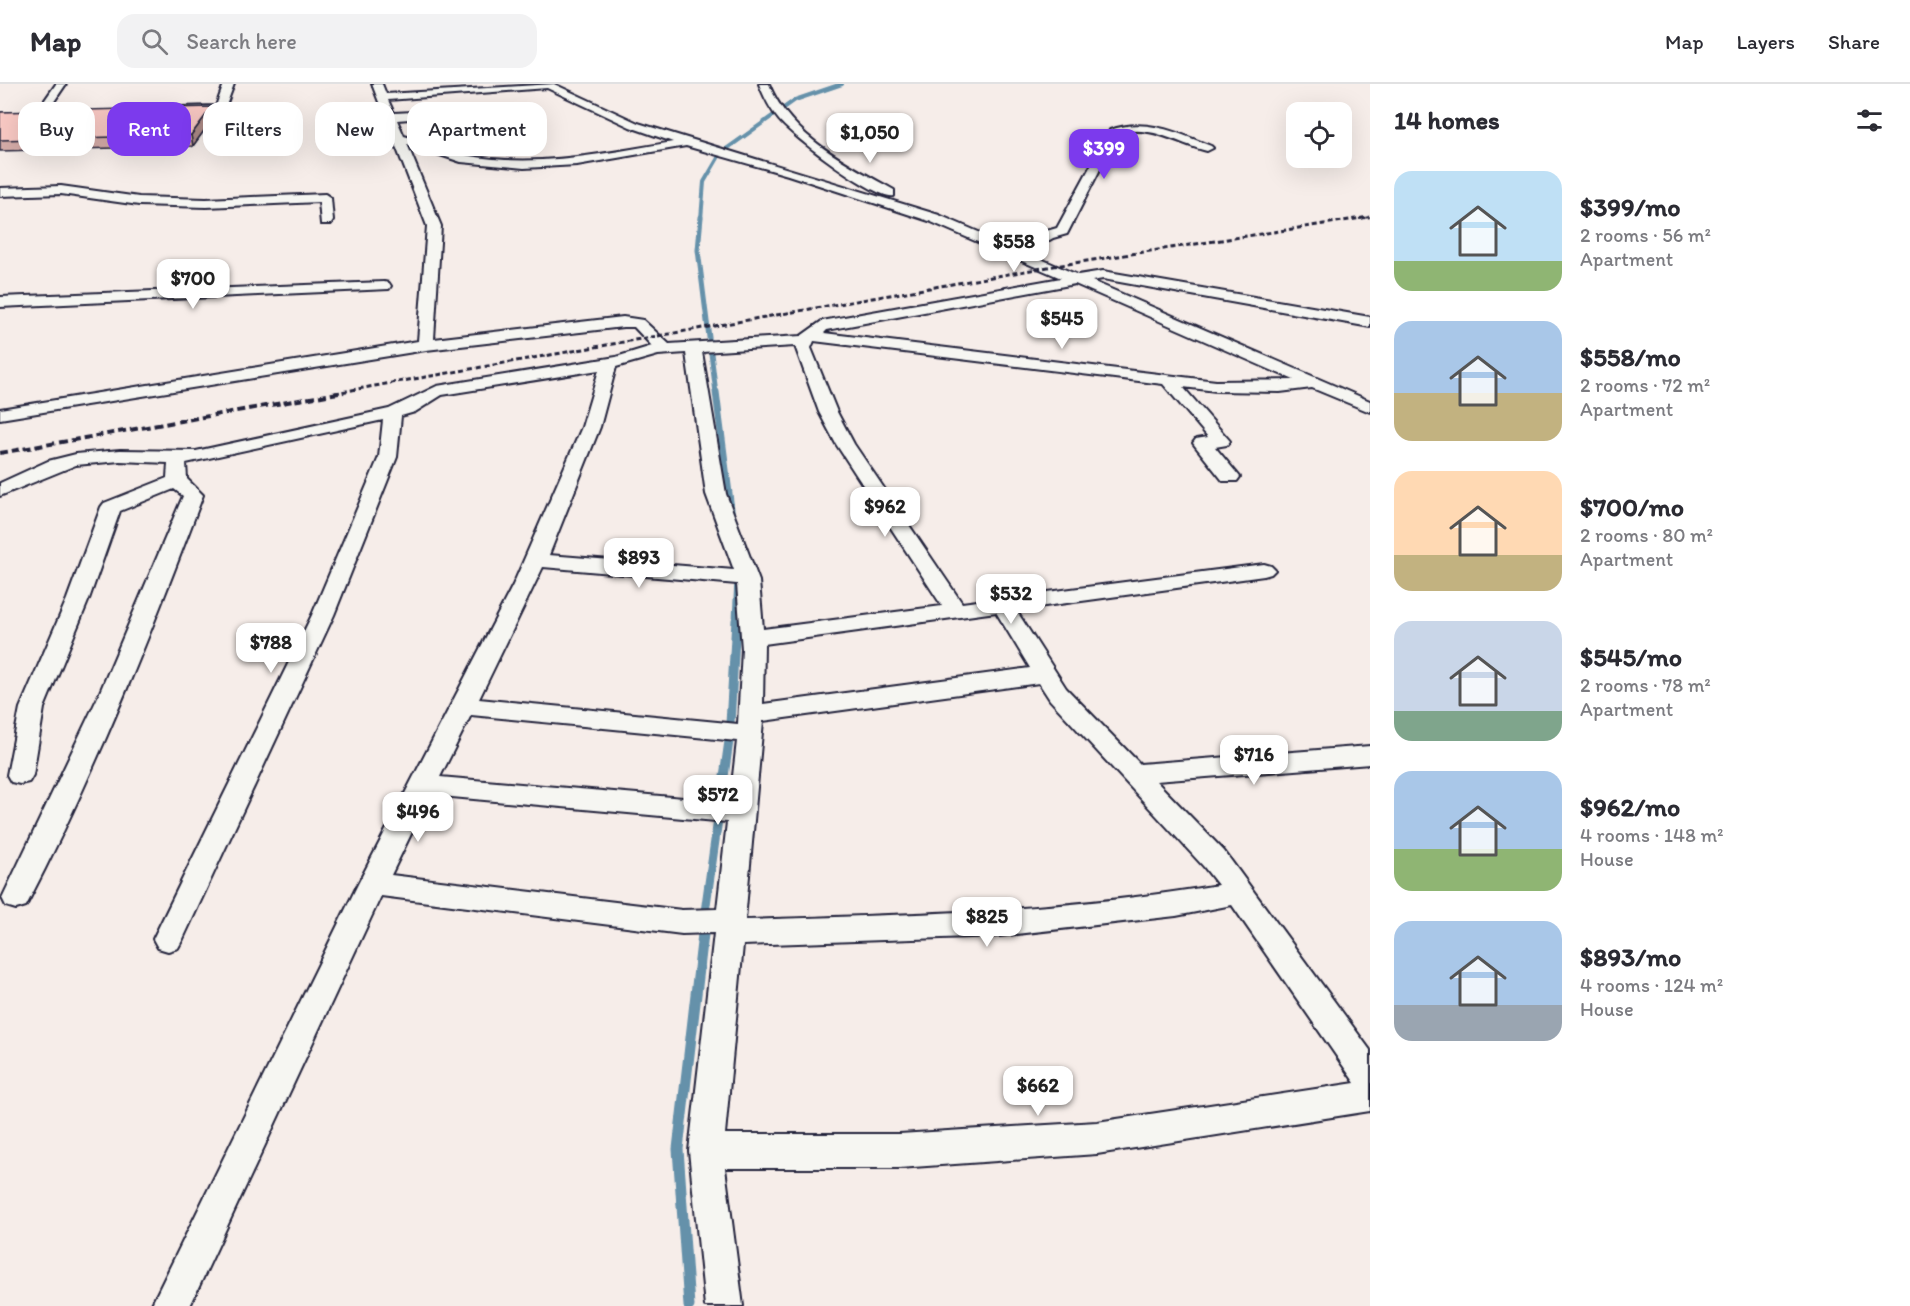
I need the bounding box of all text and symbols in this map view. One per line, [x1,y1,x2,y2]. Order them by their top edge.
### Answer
search box [117,14,537,68]
text: Map [30,24,81,58]
icon: search [138,25,171,58]
text: Search here [186,28,297,55]
text: Map [1665,29,1704,54]
text: Layers [1737,29,1795,54]
text: Share [1828,29,1880,54]
chip: Buy [18,102,95,156]
chip: Rent [107,102,191,156]
chip: Filters [203,102,303,156]
chip: New [315,102,395,156]
chip: Apartment [407,102,547,156]
map controls [1286,102,1352,168]
button: locate [1286,102,1352,168]
text: 14 homes [1394,104,1500,136]
icon: filters [1853,104,1886,137]
pin: $1,050 [821,113,919,164]
text: $1,050 [840,120,900,144]
pin: $399 [1068,129,1140,180]
text: $399 [1083,136,1125,160]
text: $399/mo [1580,191,1681,223]
icon: home [1442,195,1514,267]
pin: $558 [978,222,1050,273]
text: 2 rooms · 56 m² [1580,223,1711,247]
text: $558 [993,229,1035,253]
text: Apartment [1580,247,1673,271]
pin: $700 [157,259,229,310]
text: $700 [171,266,215,290]
pin: $545 [1026,299,1098,350]
text: $545 [1040,306,1084,330]
text: $558/mo [1580,341,1681,373]
icon: home [1442,345,1514,417]
text: 2 rooms · 72 m² [1580,373,1710,397]
text: Apartment [1580,397,1673,421]
pin: $962 [849,487,921,538]
text: $700/mo [1580,491,1684,523]
text: $962 [864,494,906,518]
icon: home [1442,495,1514,567]
text: 2 rooms · 80 m² [1580,523,1713,547]
pin: $893 [603,538,675,589]
text: $893 [618,545,660,569]
text: Apartment [1580,547,1673,571]
pin: $532 [975,574,1047,625]
text: $532 [990,581,1032,605]
pin: $788 [235,623,307,674]
text: $788 [250,630,292,654]
text: $545/mo [1580,641,1682,673]
icon: home [1442,645,1514,717]
text: 2 rooms · 78 m² [1580,673,1711,697]
text: Apartment [1580,697,1673,721]
pin: $716 [1218,735,1290,786]
text: $716 [1234,742,1274,766]
pin: $572 [682,775,754,826]
text: $572 [697,782,739,806]
text: $962/mo [1580,791,1680,823]
pin: $496 [382,792,454,843]
icon: home [1442,795,1514,867]
text: $496 [396,799,440,823]
text: 4 rooms · 148 m² [1580,823,1724,847]
text: House [1580,847,1634,871]
pin: $825 [951,897,1023,948]
text: $825 [966,904,1008,928]
text: $893/mo [1580,941,1681,973]
icon: home [1442,945,1514,1017]
text: 4 rooms · 124 m² [1580,973,1723,997]
text: House [1580,997,1634,1021]
pin: $662 [1002,1066,1074,1117]
text: $662 [1017,1073,1059,1097]

